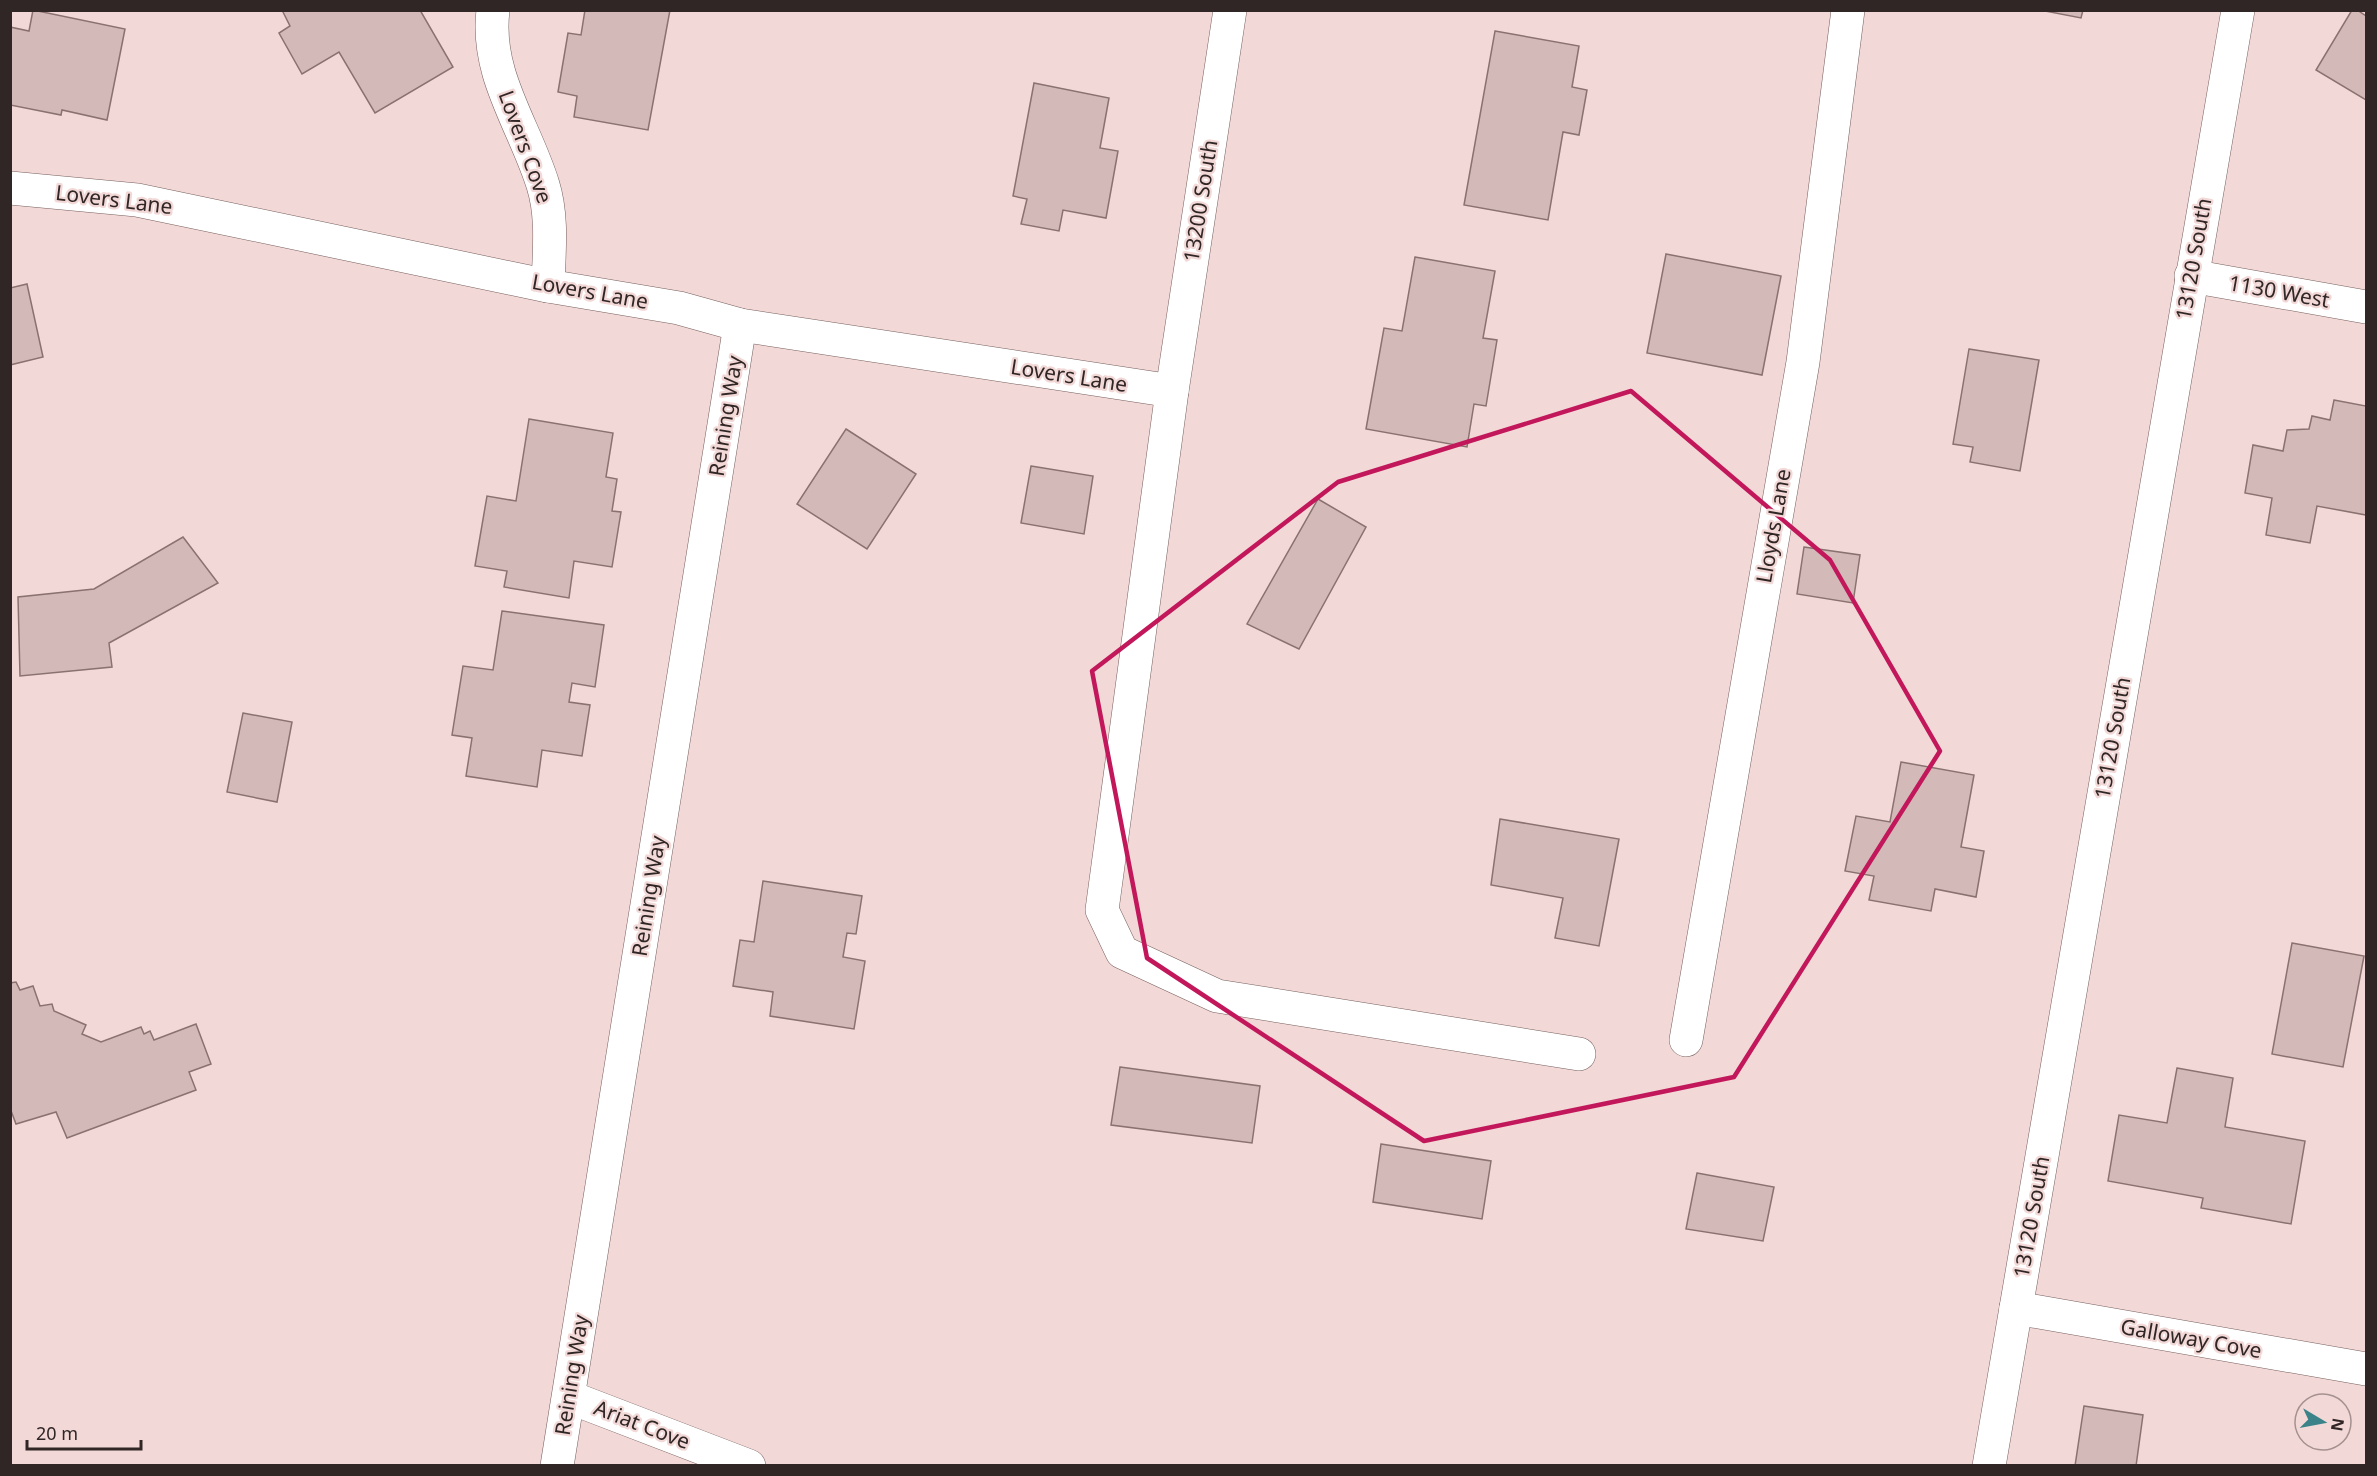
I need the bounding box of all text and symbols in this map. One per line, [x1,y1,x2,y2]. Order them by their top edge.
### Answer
street label: Lovers Cove [493,86,559,207]
street label: 13200 South [1177,138,1223,264]
street label: Lovers Lane [54,178,174,220]
street label: 13120 South [2169,196,2218,322]
street label: Lovers Lane [530,267,651,315]
street label: 1130 West [2226,268,2332,314]
street label: Lovers Lane [1009,352,1129,398]
street label: Reining Way [702,353,748,478]
street label: Lloyds Lane [1749,467,1797,585]
street label: 13120 South [2088,675,2137,801]
street label: Reining Way [625,833,671,958]
street label: 13120 South [2007,1154,2056,1280]
street label: Reining Way [548,1312,594,1437]
street label: Galloway Cove [2118,1312,2264,1364]
north arrow [2293,1392,2353,1452]
street label: Ariat Cove [590,1393,694,1455]
scale bar [27,1413,141,1451]
text: N [2326,1416,2350,1433]
text: 20 m [36,1421,78,1445]

